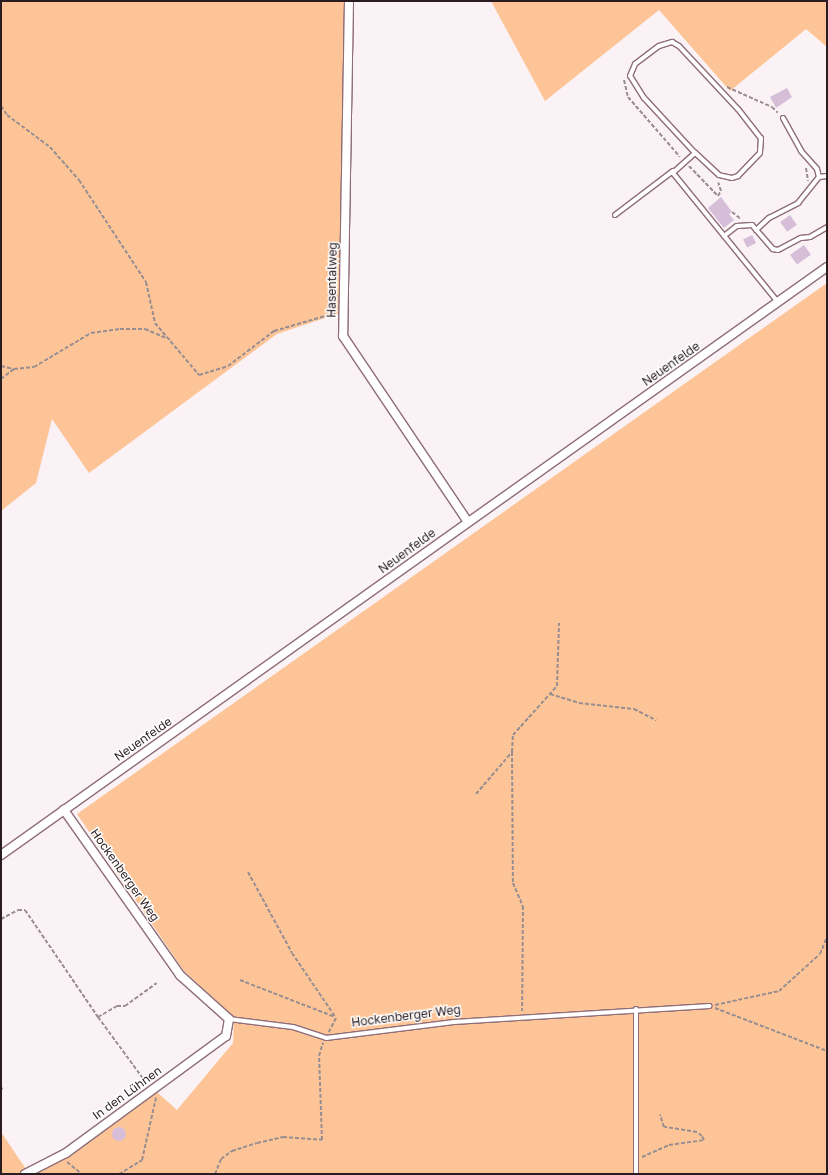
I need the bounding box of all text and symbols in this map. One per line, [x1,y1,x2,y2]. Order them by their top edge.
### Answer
street label: Hasentalweg [324,242,340,318]
street label: Neuenfelde [639,339,703,389]
street label: Neuenfelde [376,525,438,577]
street label: Neuenfelde [111,714,175,764]
street label: Hockenberger Weg [88,826,162,924]
street label: Hockenberger Weg [351,1002,461,1030]
street label: In den Lühnen [90,1063,164,1123]

